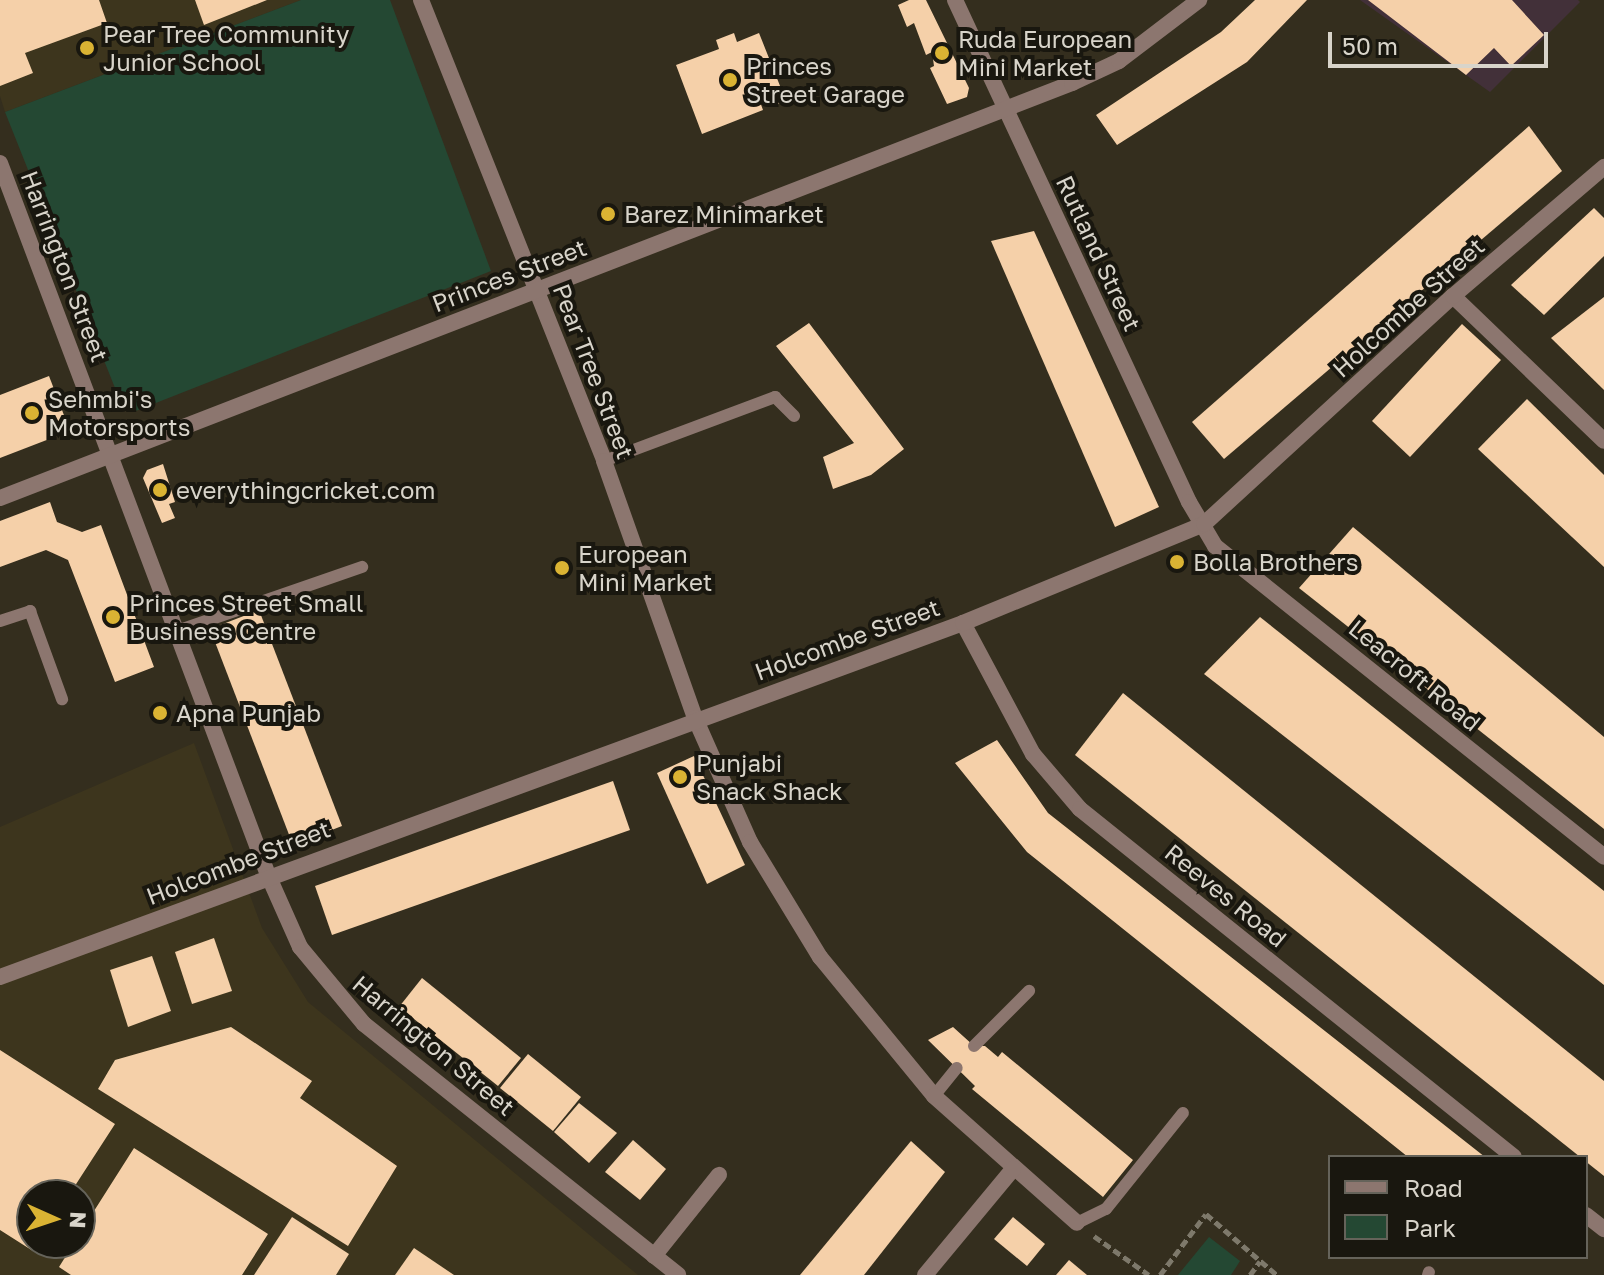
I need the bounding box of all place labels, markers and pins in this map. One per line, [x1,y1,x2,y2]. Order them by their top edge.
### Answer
place label: Pear Tree Community Junior School [103,20,349,76]
place label: Ruda European Mini Market [958,25,1132,81]
marker: Pear Tree Community Junior School [78,39,96,57]
marker: Ruda European Mini Market [933,44,951,62]
place label: Princes Street Garage [746,52,905,108]
marker: Princes Street Garage [721,71,739,89]
place label: Barez Minimarket [624,200,824,228]
marker: Barez Minimarket [599,205,617,223]
place label: Sehmbi's Motorsports [48,385,190,441]
marker: Sehmbi's Motorsports [23,404,41,422]
place label: everythingcricket.com [176,476,436,504]
marker: everythingcricket.com [151,481,169,499]
place label: European Mini Market [578,540,712,596]
place label: Bolla Brothers [1193,548,1358,576]
marker: Bolla Brothers [1168,553,1186,571]
marker: European Mini Market [553,559,571,577]
place label: Princes Street Small Business Centre [129,589,364,645]
marker: Princes Street Small Business Centre [104,608,122,626]
place label: Apna Punjab [176,699,321,727]
marker: Apna Punjab [151,704,169,722]
place label: Punjabi Snack Shack [696,749,843,805]
marker: Punjabi Snack Shack [671,768,689,786]

